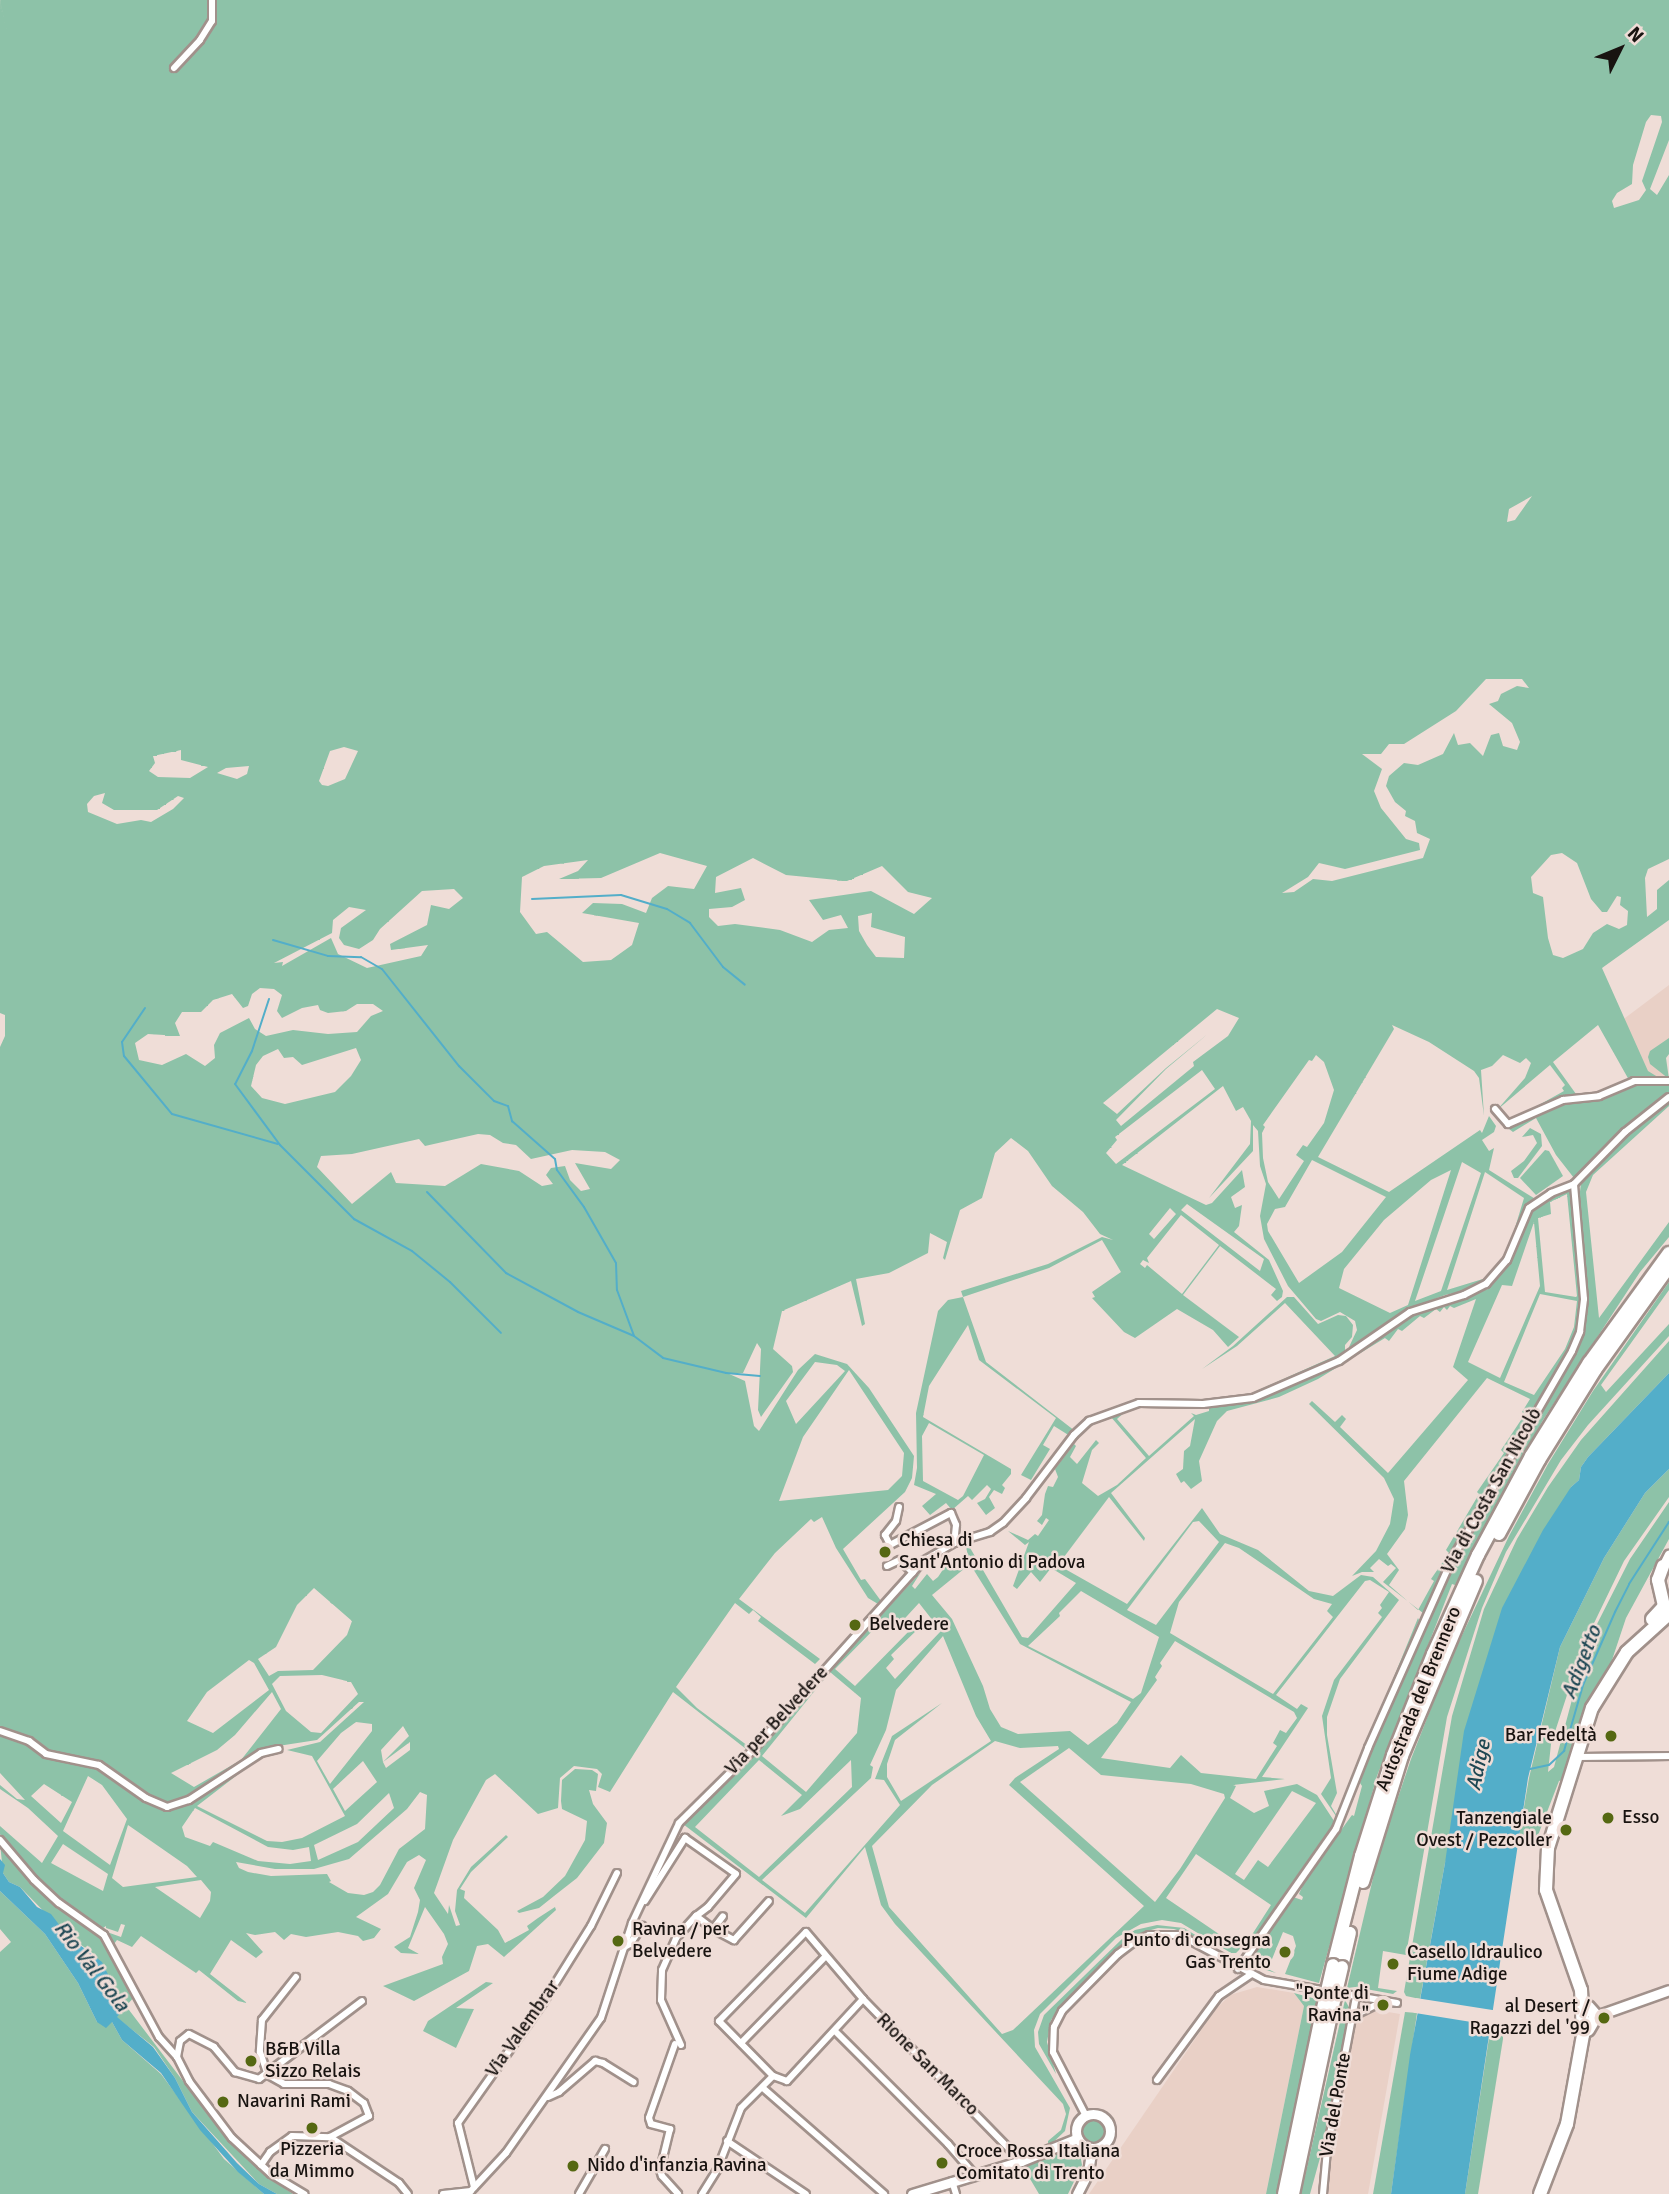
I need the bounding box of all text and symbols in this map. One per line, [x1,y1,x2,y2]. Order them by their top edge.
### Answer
north arrow [1585,14,1655,84]
text: N [1622,22,1649,48]
street label: Via di Costa San Nicolò [1437,1404,1547,1578]
place label: Chiesa di Sant'Antonio di Padova [899,1530,1085,1574]
marker: Chiesa di Sant'Antonio di Padova [877,1544,893,1560]
street label: Autostrada del Brennero [1372,1603,1466,1795]
place label: Belvedere [869,1614,949,1636]
marker: Belvedere [847,1617,863,1633]
water label: Adigetto [1556,1622,1606,1702]
street label: Via per Belvedere [721,1662,833,1780]
place label: Bar Fedeltà [1505,1725,1597,1747]
marker: Bar Fedeltà [1603,1728,1619,1744]
water label: Adige [1460,1737,1496,1793]
place label: Esso [1622,1807,1659,1829]
place label: Tanzengiale Ovest / Pezcoller [1416,1808,1552,1852]
marker: Esso [1600,1810,1616,1826]
marker: Tanzengiale Ovest / Pezcoller [1558,1822,1574,1838]
water label: Rio Val Gola [49,1916,135,2016]
place label: Ravina / per Belvedere [632,1919,729,1963]
place label: Punto di consegna Gas Trento [1123,1930,1271,1974]
marker: Ravina / per Belvedere [610,1933,626,1949]
place label: Casello Idraulico Fiume Adige [1407,1942,1543,1986]
marker: Punto di consegna Gas Trento [1277,1944,1293,1960]
marker: Casello Idraulico Fiume Adige [1385,1956,1401,1972]
street label: Via Valembrar [481,1976,565,2082]
place label: "Ponte di Ravina" [1296,1983,1369,2027]
place label: al Desert / Ragazzi del '99 [1469,1996,1590,2040]
marker: "Ponte di Ravina" [1375,1997,1391,2013]
street label: Rione San Marco [871,2009,983,2121]
marker: al Desert / Ragazzi del '99 [1596,2010,1612,2026]
place label: B&B Villa Sizzo Relais [265,2039,361,2083]
street label: Via del Ponte [1316,2051,1356,2159]
marker: B&B Villa Sizzo Relais [243,2053,259,2069]
place label: Navarini Rami [237,2091,351,2113]
marker: Navarini Rami [215,2094,231,2110]
marker: Pizzeria da Mimmo [304,2120,320,2136]
place label: Pizzeria da Mimmo [270,2139,354,2183]
place label: Croce Rossa Italiana Comitato di Trento [956,2141,1120,2185]
place label: Nido d'infanzia Ravina [587,2155,767,2177]
marker: Croce Rossa Italiana Comitato di Trento [934,2155,950,2171]
marker: Nido d'infanzia Ravina [565,2158,581,2174]

